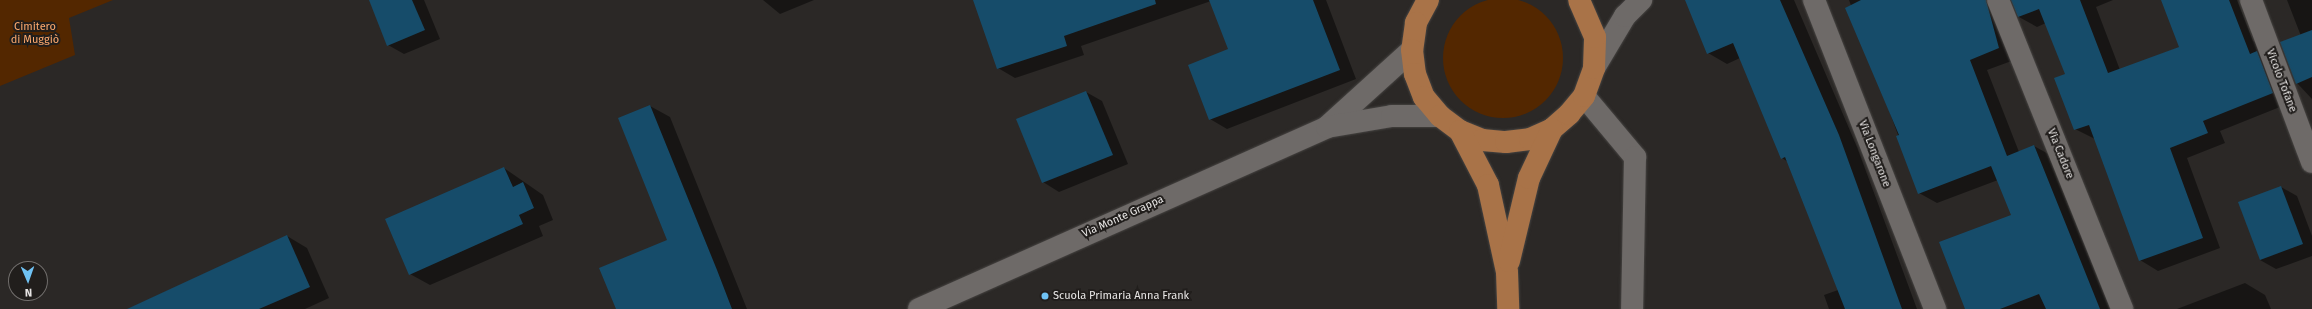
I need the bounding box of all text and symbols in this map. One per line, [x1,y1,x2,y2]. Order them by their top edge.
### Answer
park label: Cimitero di Muggiò [11,21,59,47]
street label: Vicolo Tofane [2263,48,2299,114]
street label: Via Longarone [1855,119,1893,189]
street label: Via Cadore [2044,127,2076,181]
street label: Via Monte Grappa [1080,193,1166,241]
north arrow [8,261,48,301]
text: N [25,286,32,299]
place label: Scuola Primaria Anna Frank [1053,289,1189,303]
marker: Scuola Primaria Anna Frank [1040,291,1050,301]

